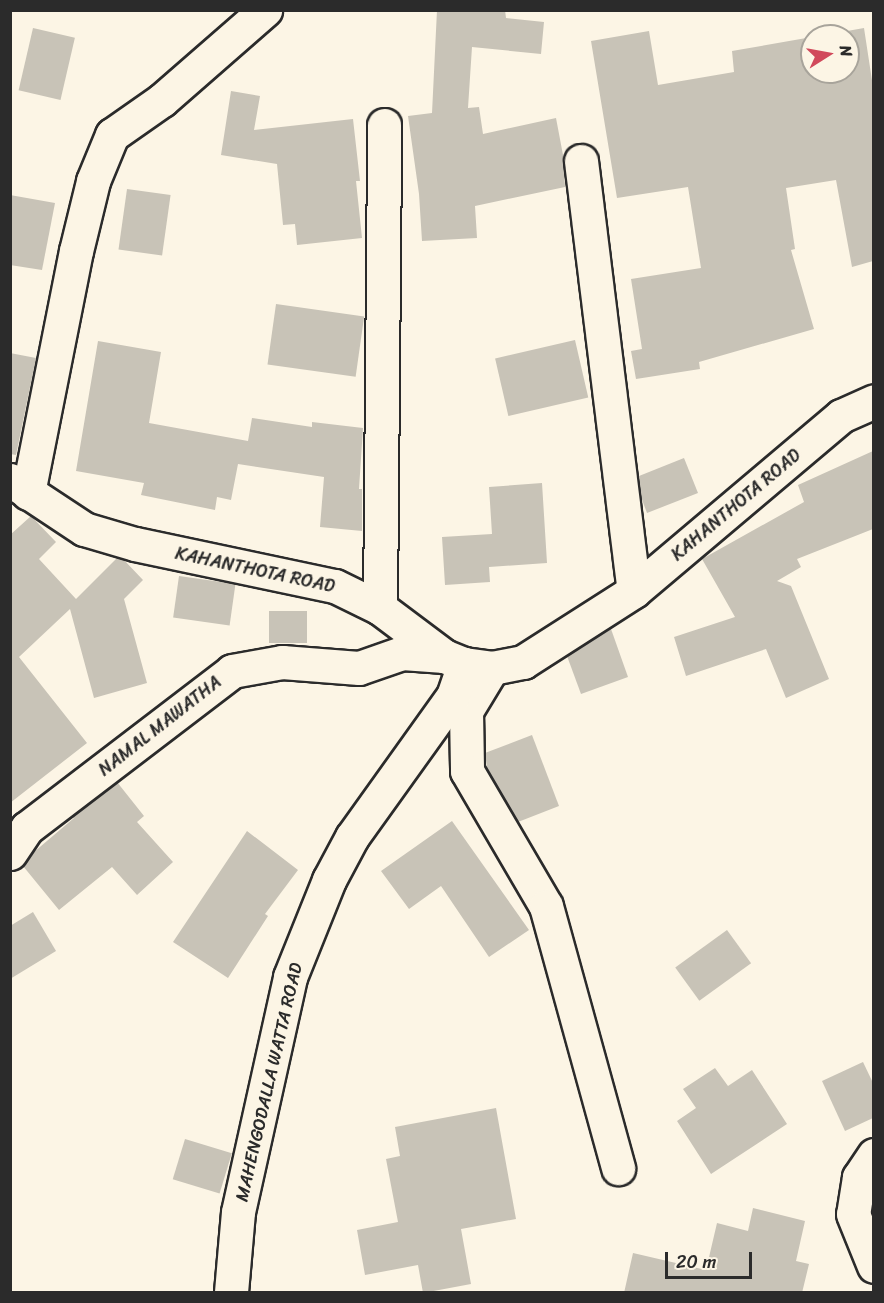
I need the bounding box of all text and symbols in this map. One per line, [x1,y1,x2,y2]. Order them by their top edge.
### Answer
north arrow [800,24,860,84]
text: N [831,43,861,59]
street label: KAHANTHOTA ROAD [667,444,805,566]
street label: KAHANTHOTA ROAD [173,543,337,597]
street label: NAMAL MAWATHA [94,671,226,781]
street label: MAHENGODALLA WATTA ROAD [231,962,307,1202]
scale bar [668,1240,755,1278]
text: 20 m [676,1246,716,1278]

